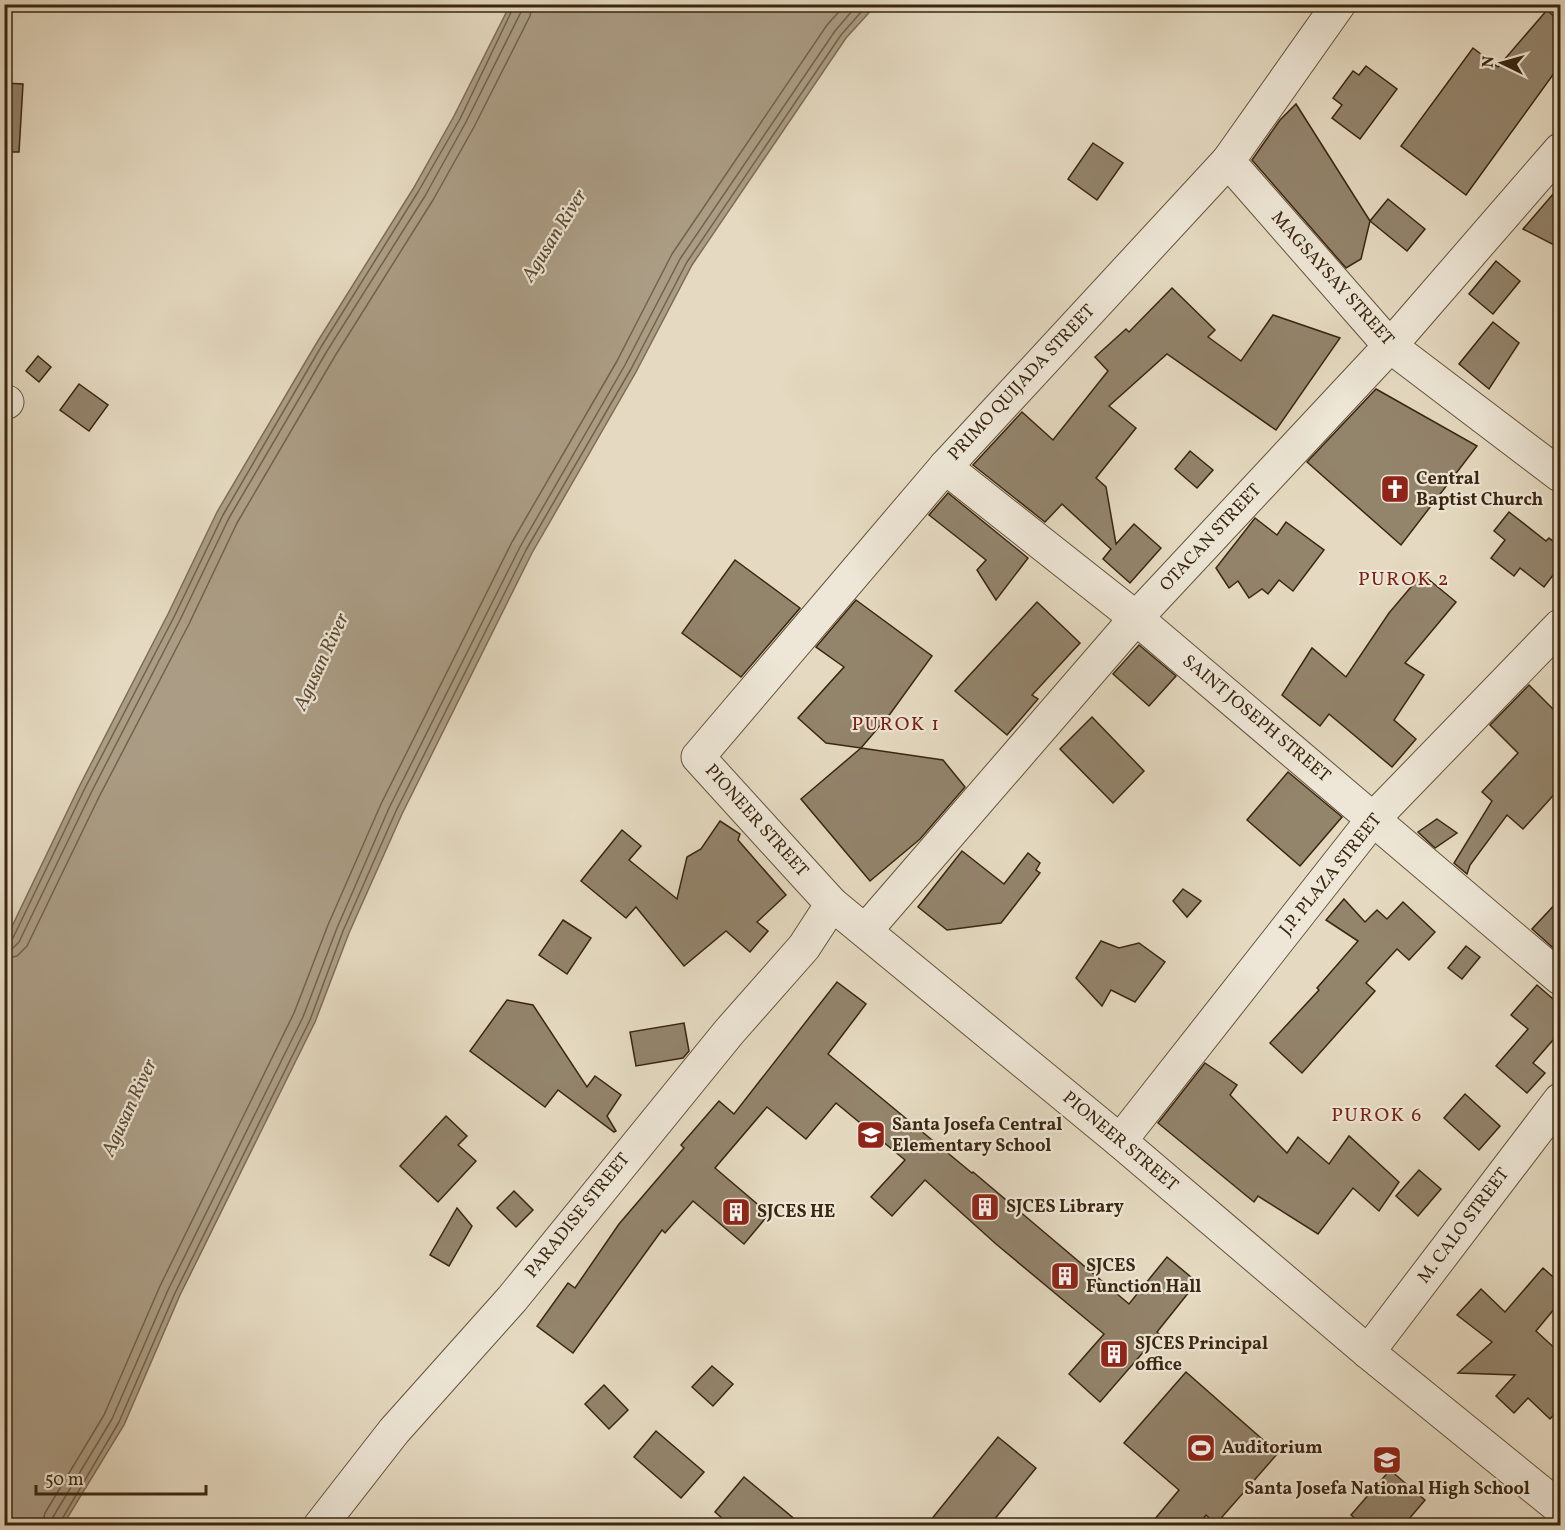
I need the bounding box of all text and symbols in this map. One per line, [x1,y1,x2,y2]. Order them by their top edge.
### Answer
north arrow [1472,33,1532,93]
text: N [1478,55,1501,69]
water label: Agusan River [515,184,595,289]
street label: MAGSAYSAY STREET [1265,206,1400,352]
street label: PRIMO QUIJADA STREET [943,299,1101,467]
place label: Central Baptist Church [1416,467,1544,513]
church icon: Central Baptist Church [1379,473,1411,505]
street label: OTACAN STREET [1154,478,1268,597]
district label: PUROK 2 [1358,566,1450,594]
water label: Agusan River [287,608,357,716]
street label: SAINT JOSEPH STREET [1176,649,1336,789]
district label: PUROK 1 [851,711,941,739]
street label: PIONEER STREET [698,759,814,883]
street label: J.P. PLAZA STREET [1274,808,1388,941]
water label: Agusan River [95,1054,165,1162]
street label: PIONEER STREET [1057,1086,1184,1198]
district label: PUROK 6 [1331,1102,1423,1130]
place label: Santa Josefa Central Elementary School [892,1113,1062,1159]
school or university icon: Santa Josefa Central Elementary School [855,1119,887,1151]
street label: PARADISE STREET [520,1148,637,1284]
street label: M. CALO STREET [1412,1163,1516,1289]
building icon: SJCES Library [969,1191,1001,1223]
place label: SJCES Library [1006,1195,1124,1220]
building icon: SJCES HE [720,1196,752,1228]
place label: SJCES HE [757,1200,835,1225]
place label: SJCES Function Hall [1086,1254,1201,1300]
building icon: SJCES Function Hall [1049,1260,1081,1292]
place label: SJCES Principal office [1135,1332,1268,1378]
building icon: SJCES Principal office [1098,1338,1130,1370]
sports icon: Auditorium [1185,1432,1217,1464]
place label: Auditorium [1222,1436,1323,1461]
school or university icon: Santa Josefa National High School [1371,1444,1403,1476]
scale bar [36,1458,206,1496]
text: 50 m [45,1468,84,1493]
place label: Santa Josefa National High School [1244,1477,1530,1502]

